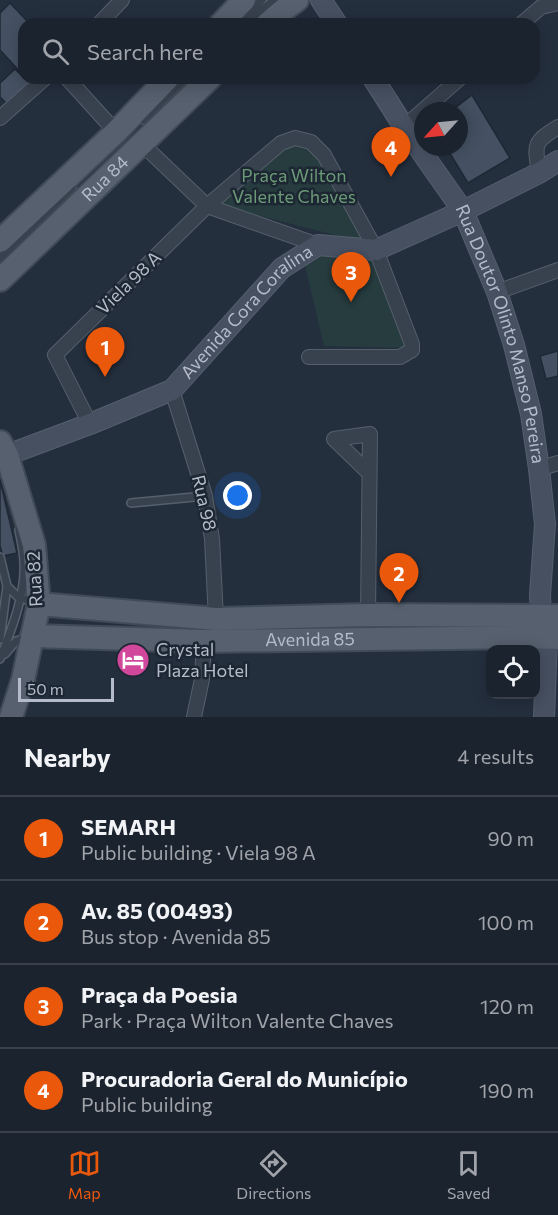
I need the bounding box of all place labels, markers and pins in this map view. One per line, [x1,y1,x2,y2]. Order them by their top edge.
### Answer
pin: 4 [372,128,410,177]
pin: 3 [332,252,370,302]
pin: 1 [86,328,124,377]
pin: 2 [380,554,418,603]
place label: Crystal Plaza Hotel [156,638,249,681]
hotel icon: Crystal Plaza Hotel [115,642,151,678]

